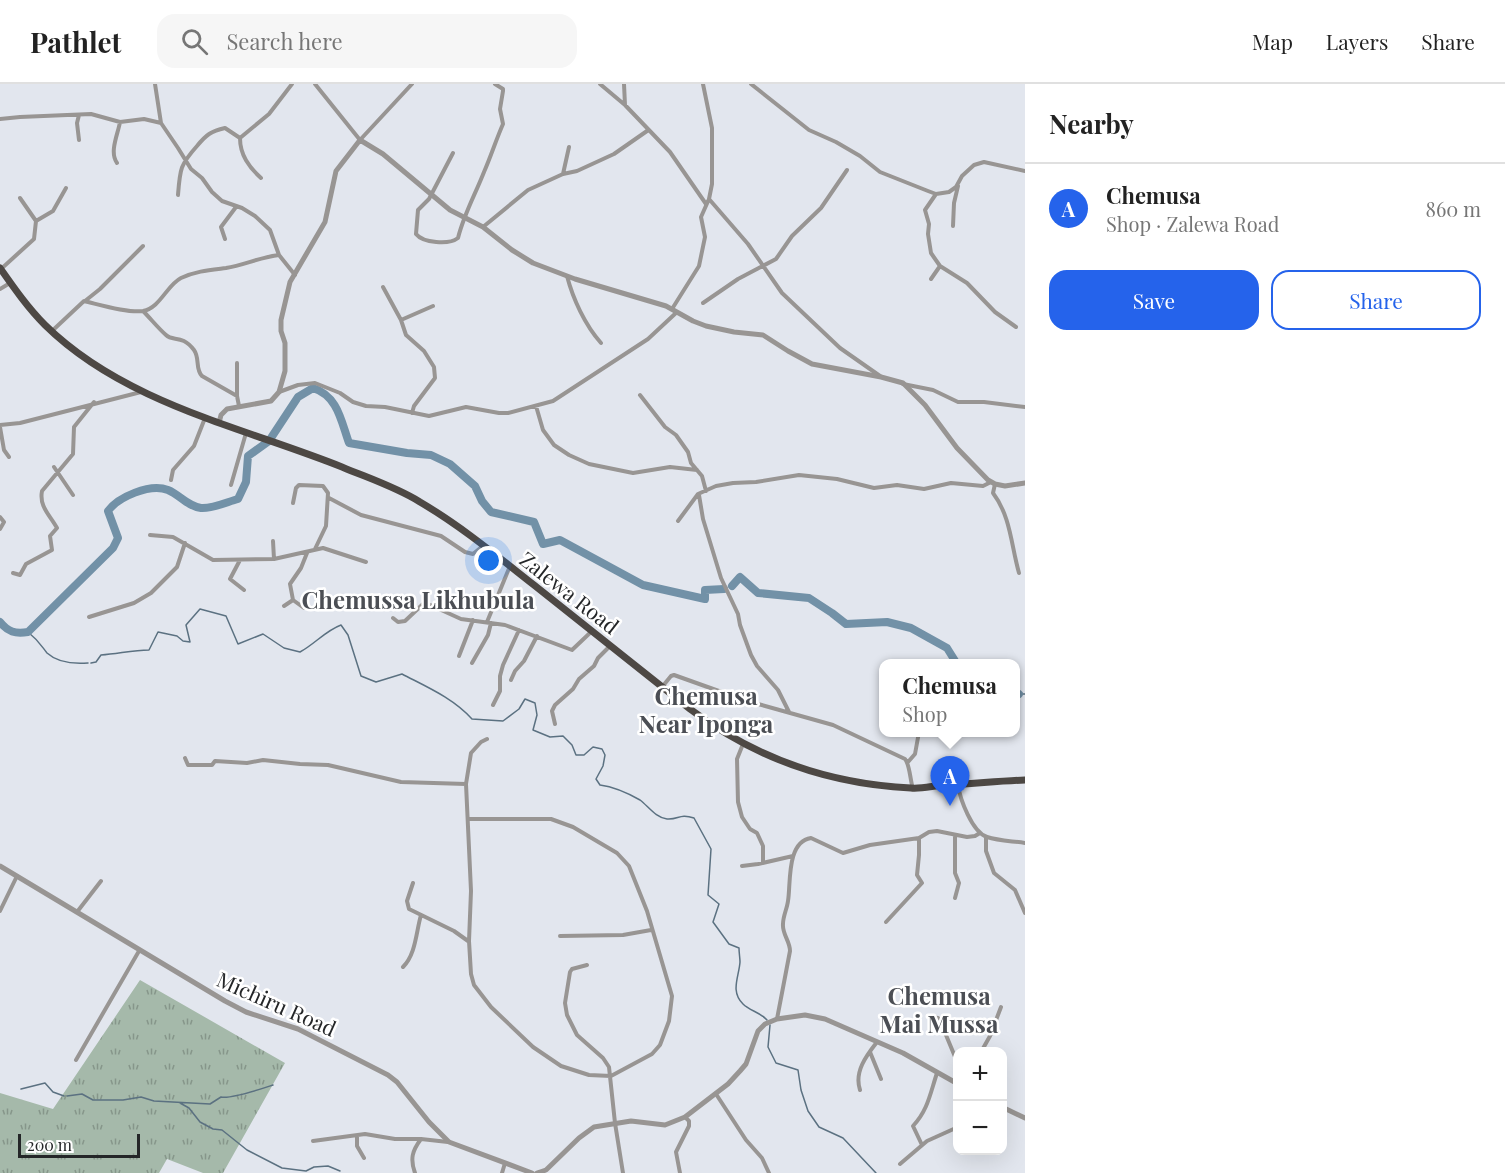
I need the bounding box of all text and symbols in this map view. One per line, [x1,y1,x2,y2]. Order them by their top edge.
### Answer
search box [157,14,577,68]
text: Pathlet [30,23,121,60]
icon: search [178,25,211,58]
text: Search here [226,26,343,56]
text: Map [1252,27,1293,55]
text: Layers [1326,27,1388,55]
text: Share [1421,27,1475,55]
text: Nearby [1049,106,1134,141]
text: Chemusa [1106,180,1201,210]
text: A [1062,195,1075,222]
text: 860 m [1426,195,1481,222]
text: Shop · Zalewa Road [1106,210,1279,237]
button: Save [1049,270,1259,330]
button: Share [1271,270,1481,330]
street label: Zalewa Road [515,544,625,640]
your location [474,546,503,575]
district label: Chemussa Likhubula [301,583,535,615]
popup [879,659,1020,737]
text: Chemusa [902,670,997,700]
district label: Chemusa Near Iponga [639,679,774,739]
text: Shop [902,700,947,727]
pin: A [930,756,970,806]
street label: Michiru Road [213,964,341,1042]
district label: Chemusa Mai Mussa [880,979,999,1039]
map controls [953,1047,1007,1155]
button: + [953,1047,1007,1101]
button: − [953,1101,1007,1155]
scale bar [18,1131,140,1158]
text: 200 m [27,1134,72,1155]

